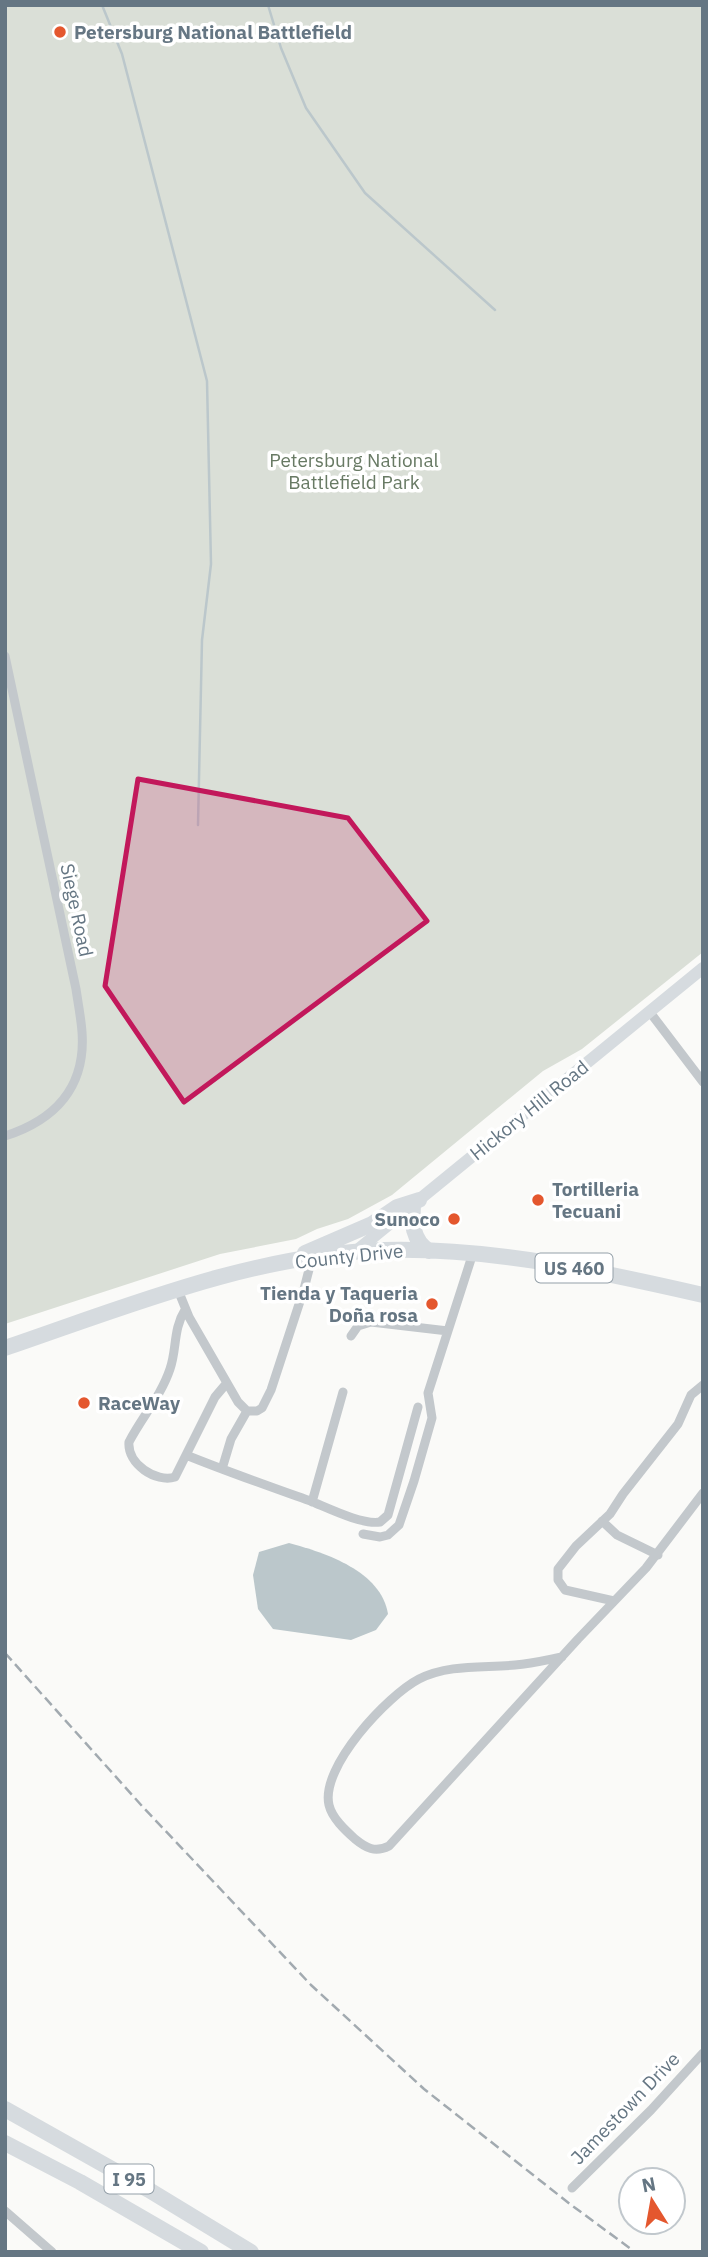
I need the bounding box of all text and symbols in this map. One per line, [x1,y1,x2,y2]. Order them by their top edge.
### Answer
place label: Petersburg National Battlefield [74,20,352,44]
marker: Petersburg National Battlefield [52,24,68,40]
park label: Petersburg National Battlefield Park [269,448,439,494]
street label: Siege Road [55,861,99,959]
street label: Hickory Hill Road [465,1055,593,1165]
place label: Tortilleria Tecuani [552,1177,639,1223]
marker: Tortilleria Tecuani [530,1192,546,1208]
place label: Sunoco [374,1207,440,1231]
marker: Sunoco [446,1211,462,1227]
street label: County Drive [294,1238,404,1274]
road number: US 460 [536,1254,612,1282]
place label: Tienda y Taqueria Doña rosa [260,1281,418,1327]
marker: Tienda y Taqueria Doña rosa [424,1296,440,1312]
place label: RaceWay [98,1391,181,1415]
marker: RaceWay [76,1395,92,1411]
street label: Jamestown Drive [565,2047,685,2169]
road number: I 95 [104,2164,154,2194]
north arrow [617,2166,687,2236]
text: N [640,2171,658,2197]

